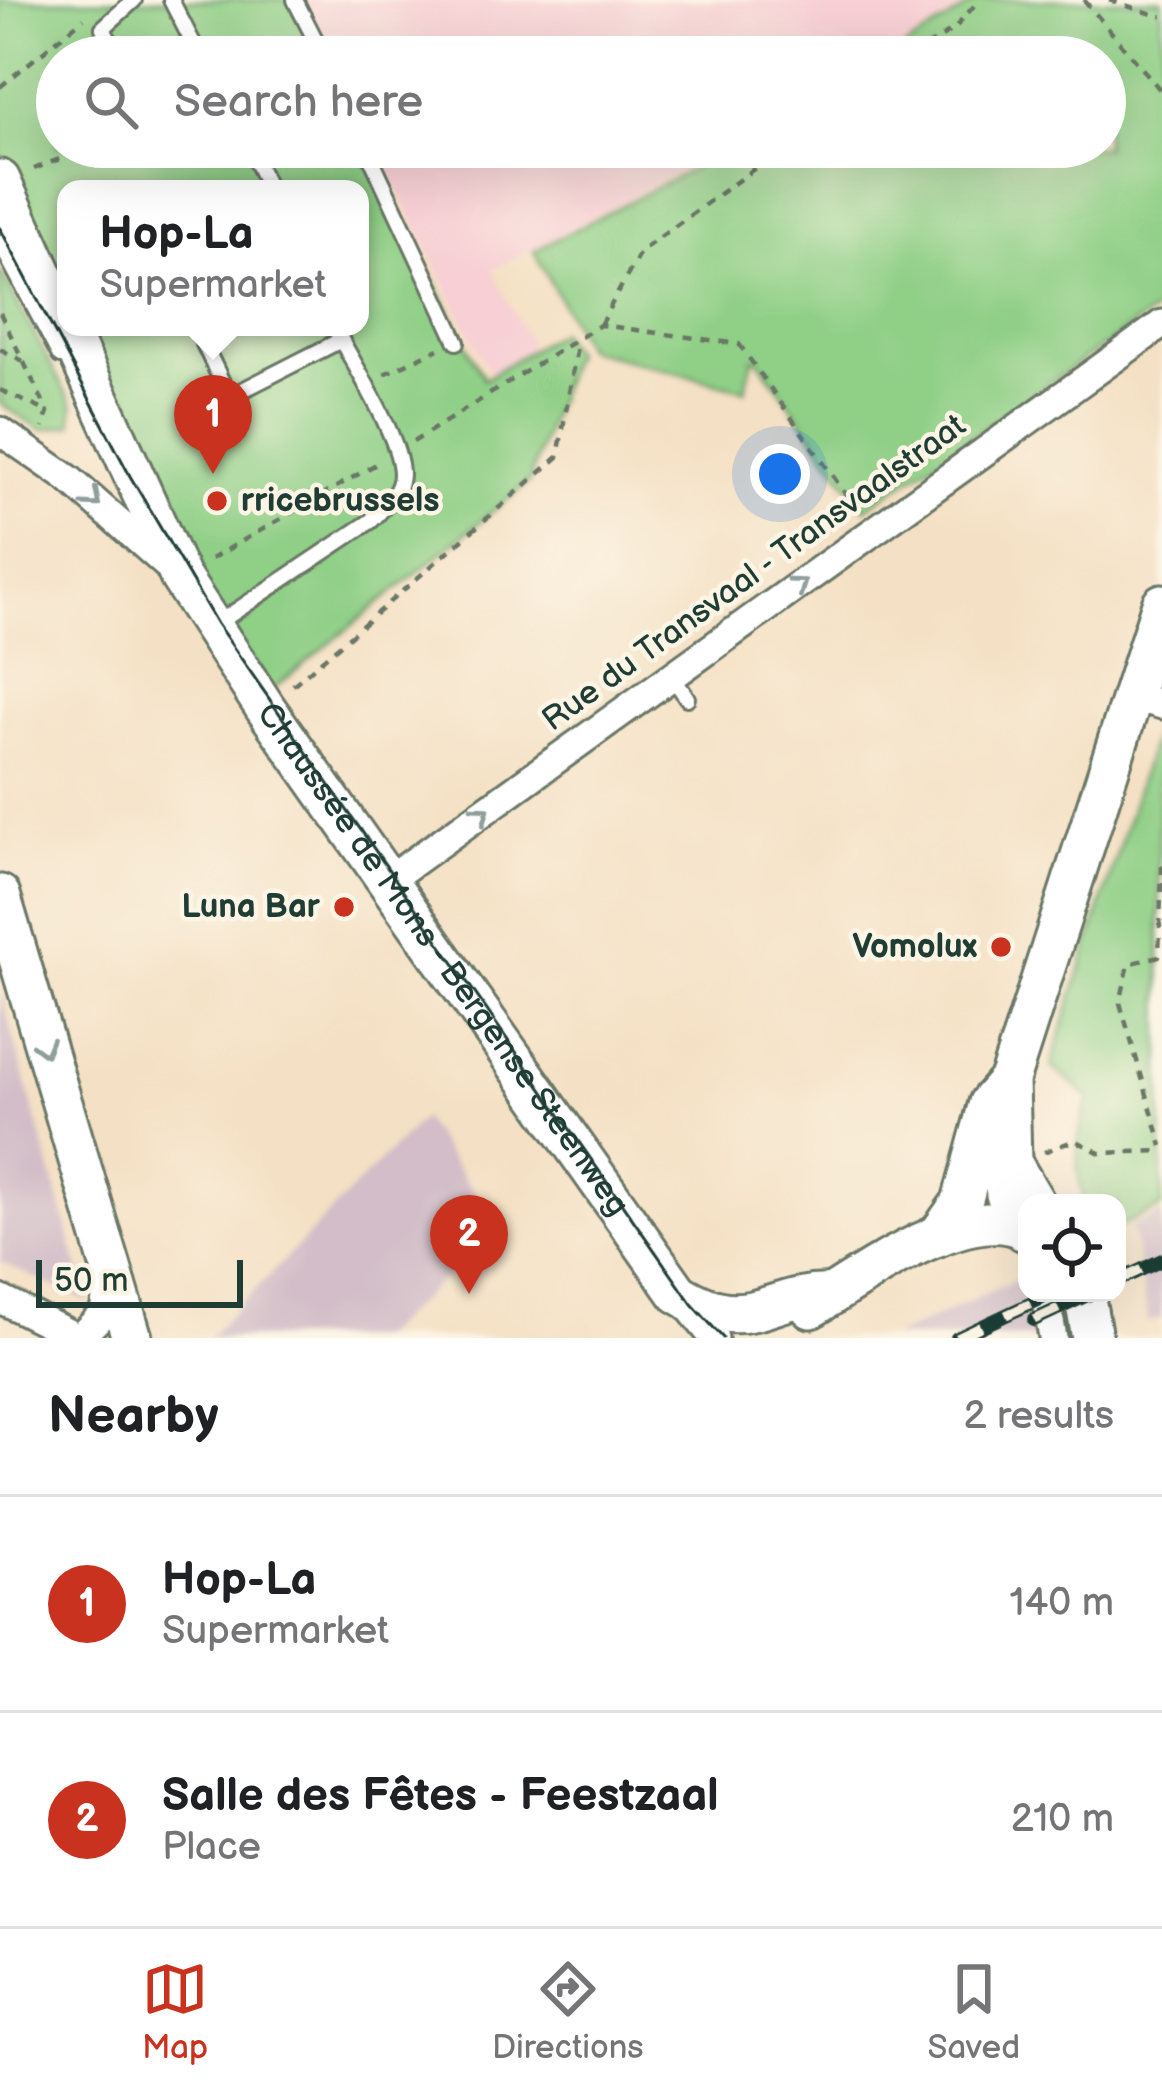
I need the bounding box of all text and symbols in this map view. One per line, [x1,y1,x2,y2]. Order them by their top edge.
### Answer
search box [36,36,1126,168]
icon: search [78,69,144,135]
text: Search here [174,75,423,130]
popup [57,180,369,336]
text: Hop-La [99,207,254,262]
text: Supermarket [99,262,327,309]
pin: 1 [174,375,252,474]
street label: Rue du Transvaal - Transvaalstraat [535,406,973,740]
your location [750,444,810,504]
place label: rricebrussels [241,481,440,521]
one-way arrow [79,486,101,507]
marker: rricebrussels [204,488,230,514]
one-way arrow [786,577,808,599]
street label: Chaussée de Mons - Bergense Steenweg [248,695,637,1224]
one-way arrow [469,805,490,827]
place label: Luna Bar [182,887,321,927]
marker: Luna Bar [331,894,357,920]
place label: Vomolux [852,927,977,967]
marker: Vomolux [988,934,1014,960]
one-way arrow [30,1037,55,1057]
map controls [1018,1194,1126,1302]
button: locate [1018,1194,1126,1302]
pin: 2 [430,1195,508,1294]
scale bar [36,1254,243,1307]
text: 50 m [54,1261,129,1301]
text: Nearby [48,1386,219,1447]
text: 2 results [963,1393,1114,1440]
text: Hop-La [162,1553,316,1608]
text: 1 [79,1580,95,1627]
text: 140 m [1009,1580,1114,1627]
text: Supermarket [162,1608,389,1655]
text: Salle des Fêtes - Feestzaal [162,1769,719,1824]
text: 2 [75,1796,99,1843]
text: 210 m [1011,1796,1114,1843]
text: Place [162,1824,261,1871]
tab: Map [142,1956,208,2068]
tab: Directions [492,1956,644,2068]
tab: Saved [927,1956,1020,2068]

